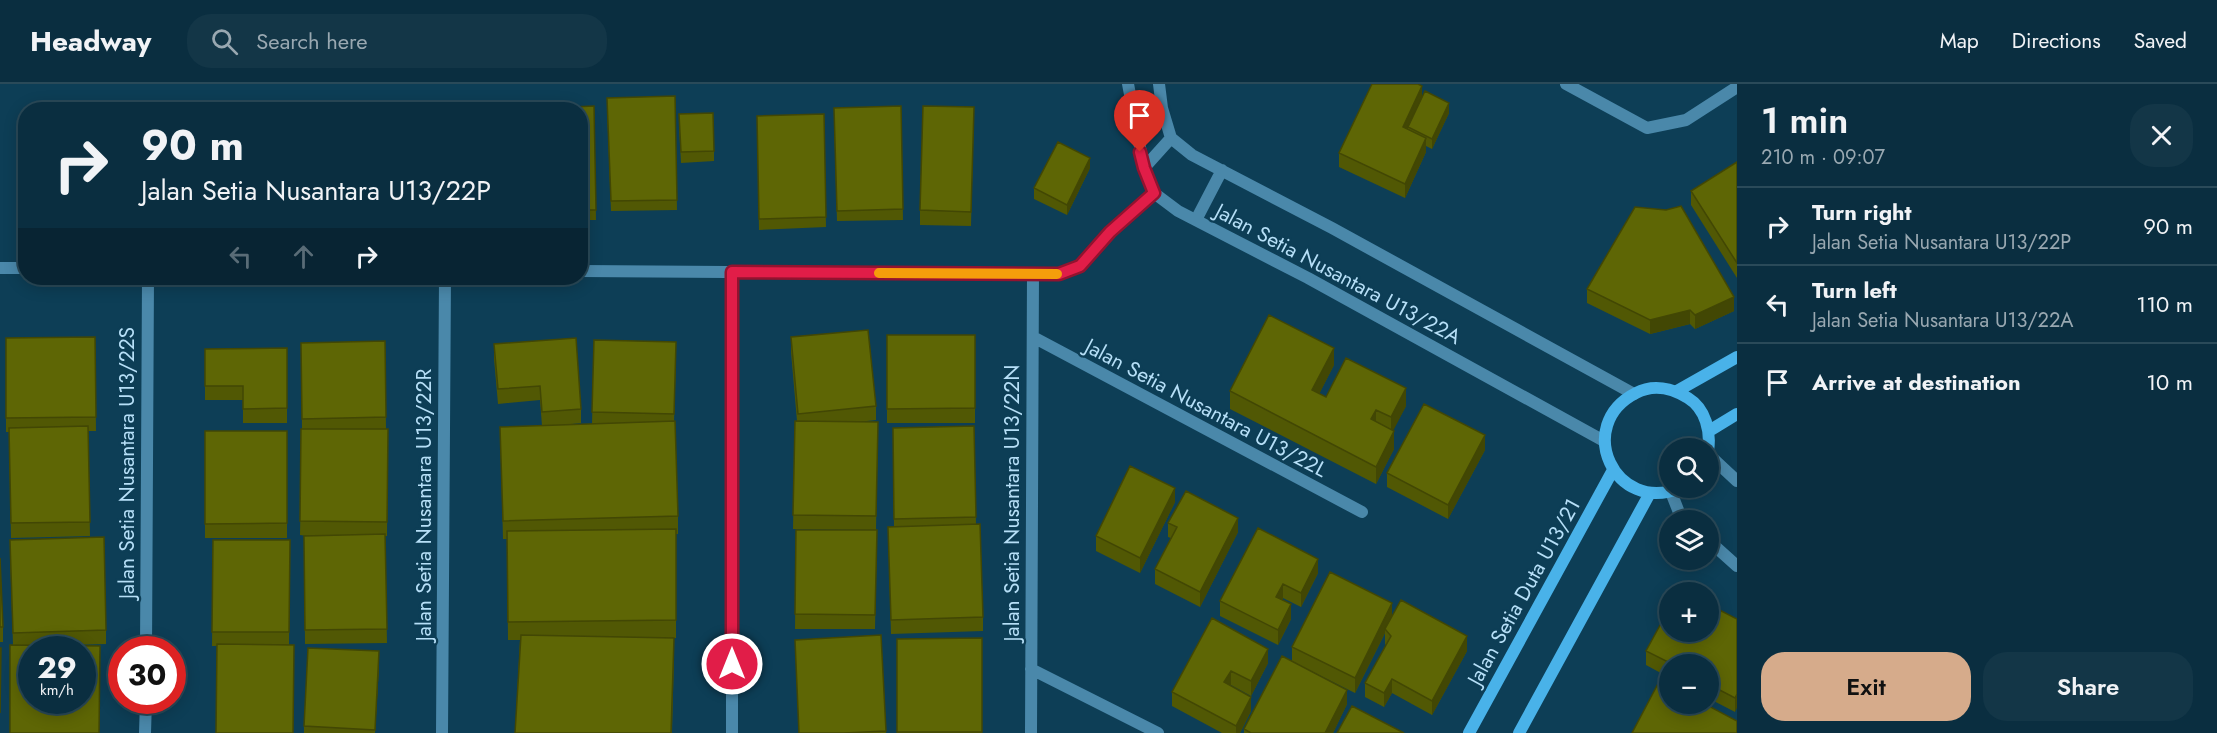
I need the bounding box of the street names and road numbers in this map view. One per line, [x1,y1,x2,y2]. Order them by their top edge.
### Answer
street label: Jalan Setia Nusantara U13/22A [1207,195,1466,352]
street label: Jalan Setia Nusantara U13/22S [112,327,142,602]
street label: Jalan Setia Nusantara U13/22L [1077,330,1333,485]
street label: Jalan Setia Nusantara U13/22N [997,365,1027,645]
street label: Jalan Setia Nusantara U13/22R [409,369,439,644]
street label: Jalan Setia Duta U13/21 [1459,493,1588,693]

